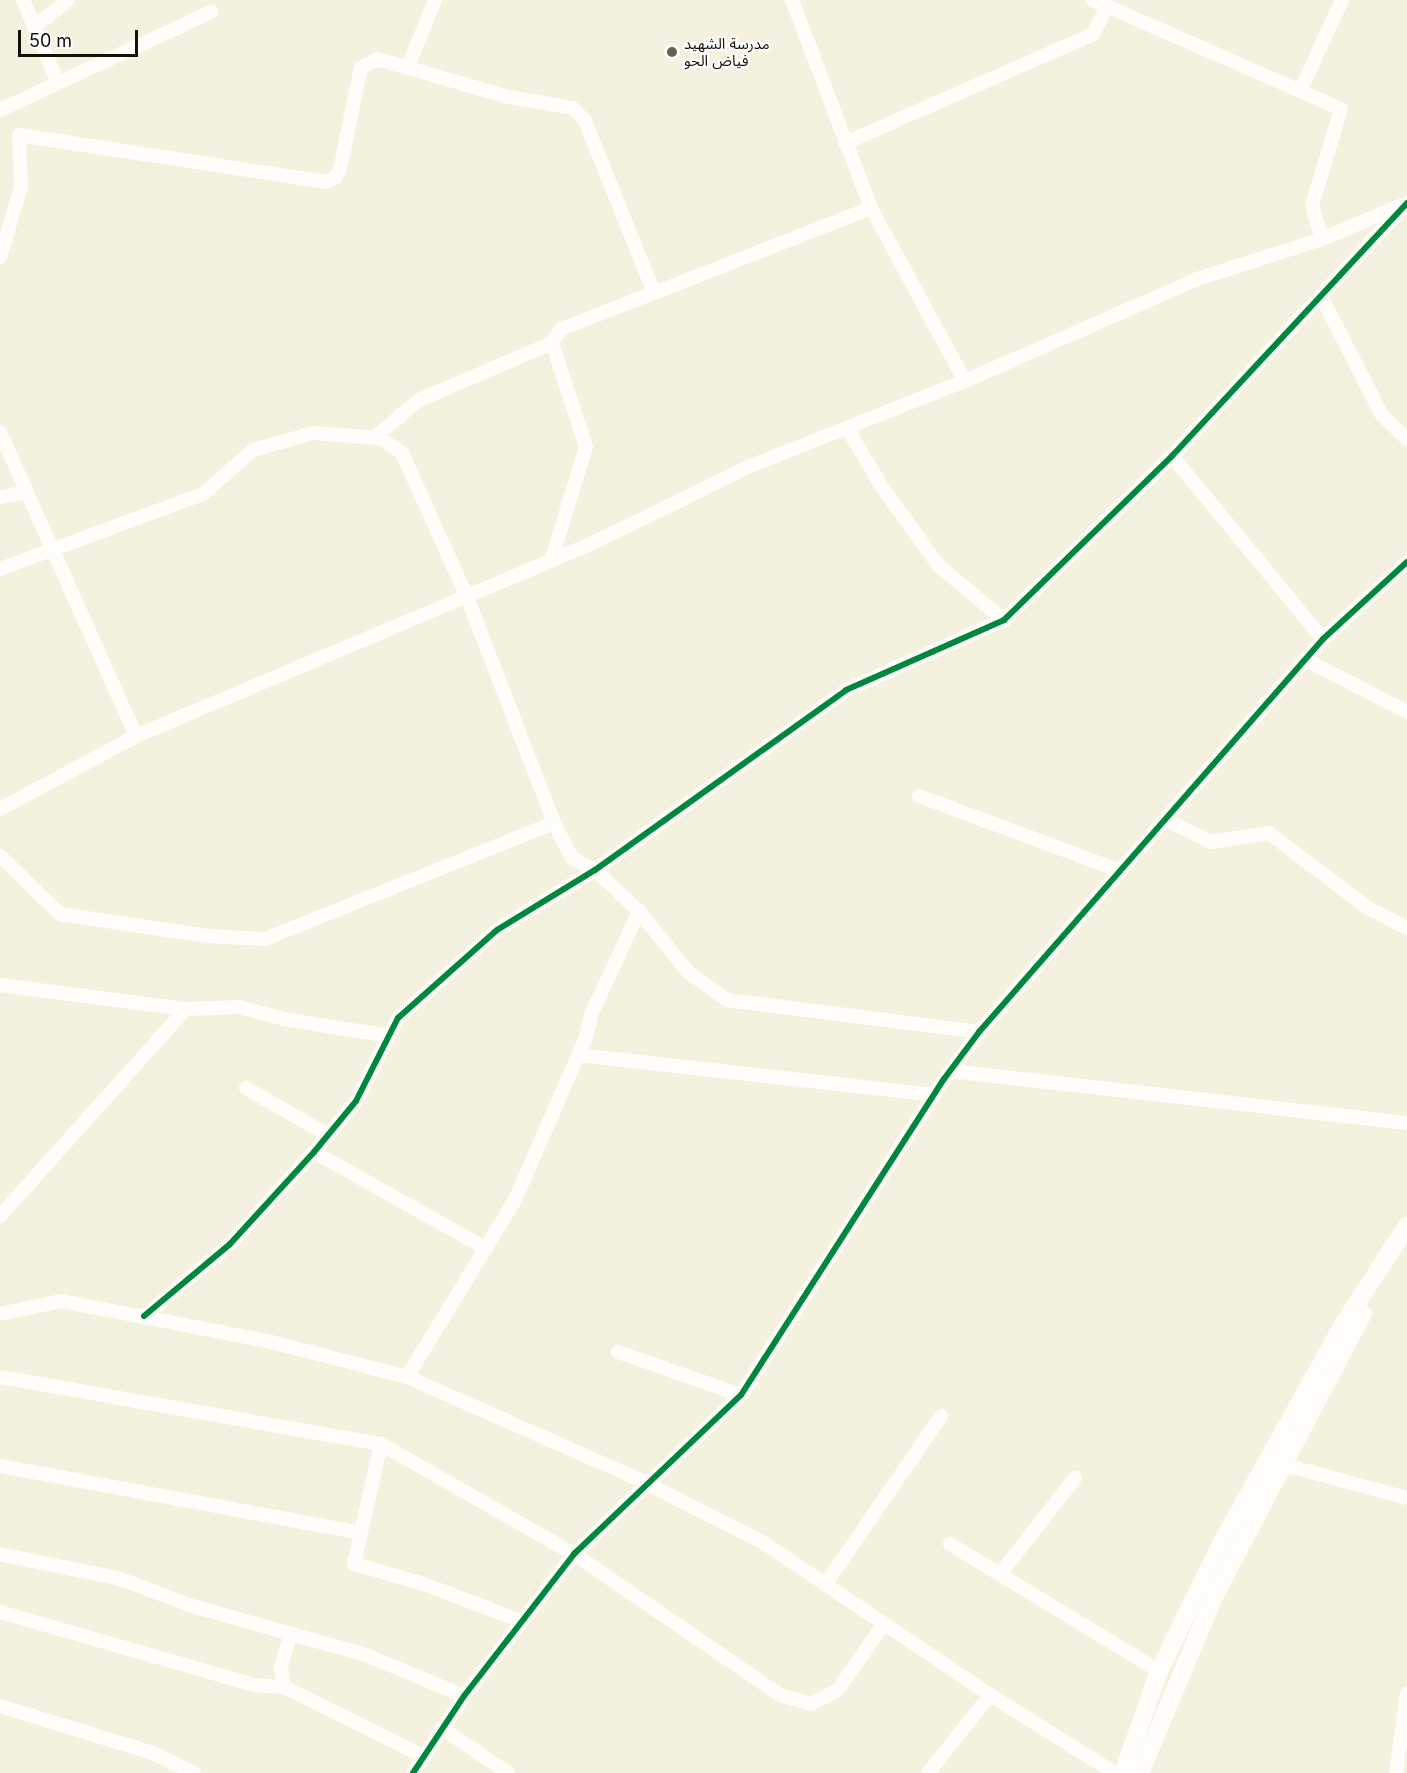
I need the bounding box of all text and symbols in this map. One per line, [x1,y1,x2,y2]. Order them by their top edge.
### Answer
scale bar [21,18,141,56]
text: 50 m [29,30,72,51]
place label: مدرسة الشهيد فياض الحو [684,34,770,69]
marker: مدرسة الشهيد فياض الحو [665,45,679,59]

